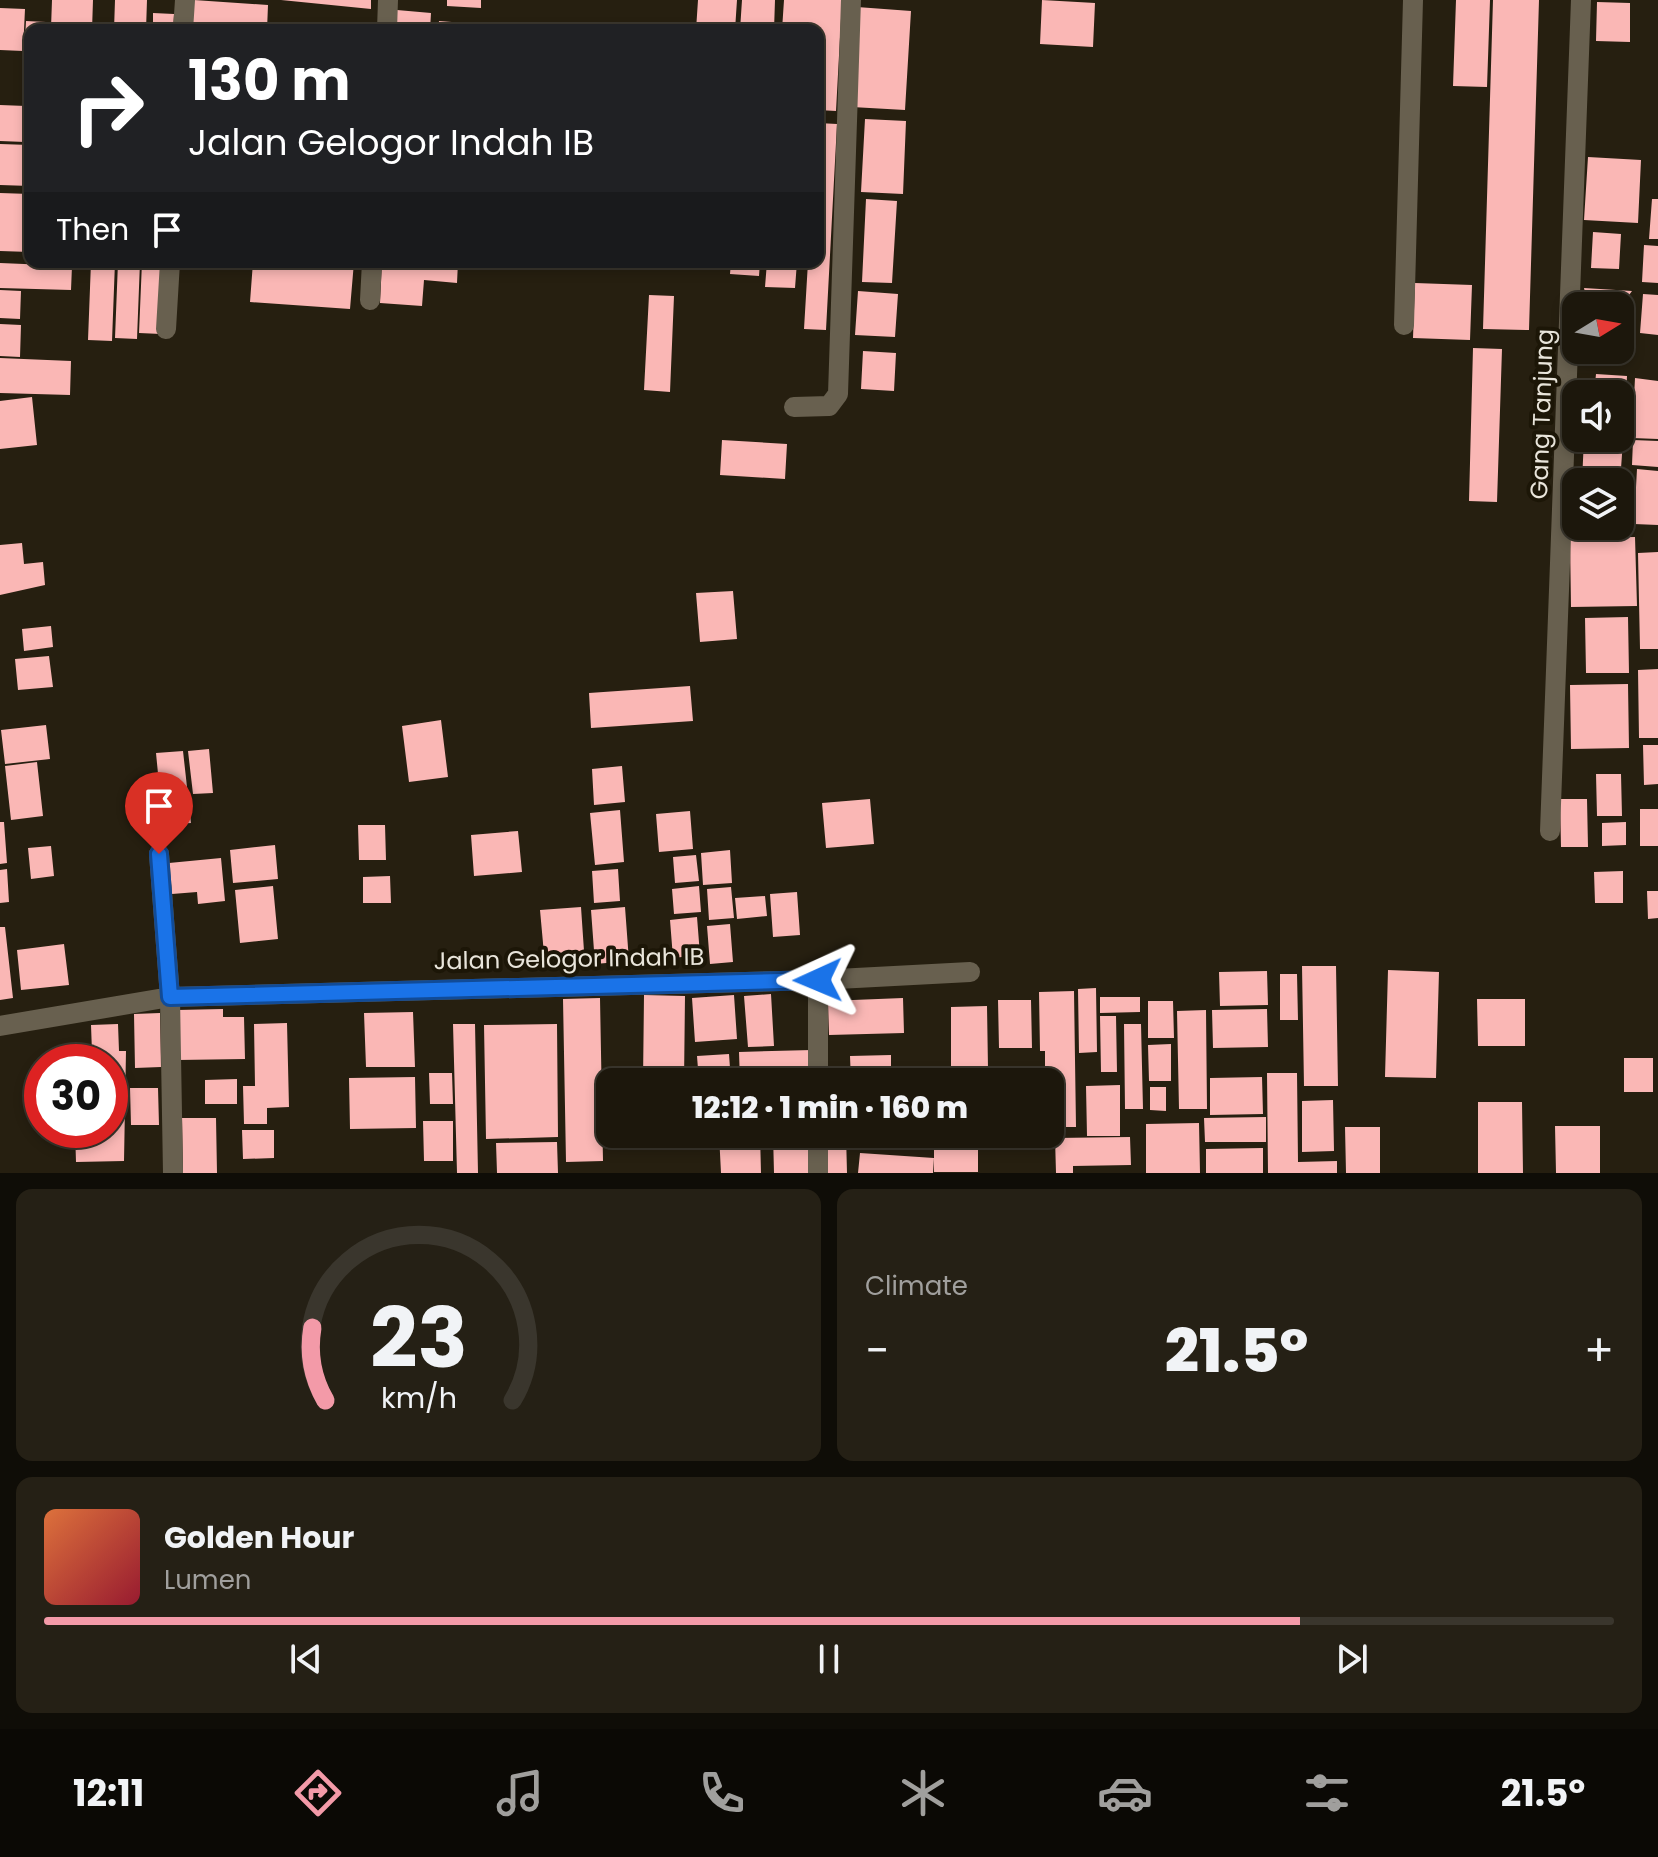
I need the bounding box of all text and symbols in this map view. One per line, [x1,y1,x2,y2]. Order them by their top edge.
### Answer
text: 130 m [188,41,351,120]
icon: right [56,56,160,160]
text: Jalan Gelogor Indah IB [188,117,594,168]
text: Then [56,208,129,251]
icon: arrive [145,208,189,252]
north arrow [1562,292,1634,364]
map controls [1562,292,1634,540]
street label: Gang Tanjung [1522,328,1561,500]
button: sound [1562,380,1634,452]
button: layers [1562,468,1634,540]
pin [125,772,193,854]
icon: arrive [137,784,181,828]
position arrow [776,938,860,1022]
street label: Jalan Gelogor Indah IB [433,940,705,977]
speed limit sign: 30 [24,1044,128,1148]
text: 12:12 · 1 min · 160 m [692,1086,968,1129]
text: Climate [865,1268,968,1304]
text: 23 [370,1280,467,1396]
text: 21.5° [1165,1309,1308,1393]
text: − [865,1320,889,1381]
text: + [1584,1320,1614,1381]
text: km/h [380,1378,457,1418]
text: Golden Hour [164,1516,354,1559]
text: Lumen [164,1562,251,1598]
icon: previous [284,1637,328,1681]
icon: pause [807,1637,851,1681]
icon: next [1330,1637,1374,1681]
icon: directions [290,1765,346,1821]
icon: music [492,1765,548,1821]
icon: phone [694,1765,750,1821]
icon: climate [895,1765,951,1821]
icon: car [1097,1765,1153,1821]
icon: filters [1299,1765,1355,1821]
text: 12:11 [73,1768,144,1819]
text: 21.5° [1501,1768,1585,1819]

